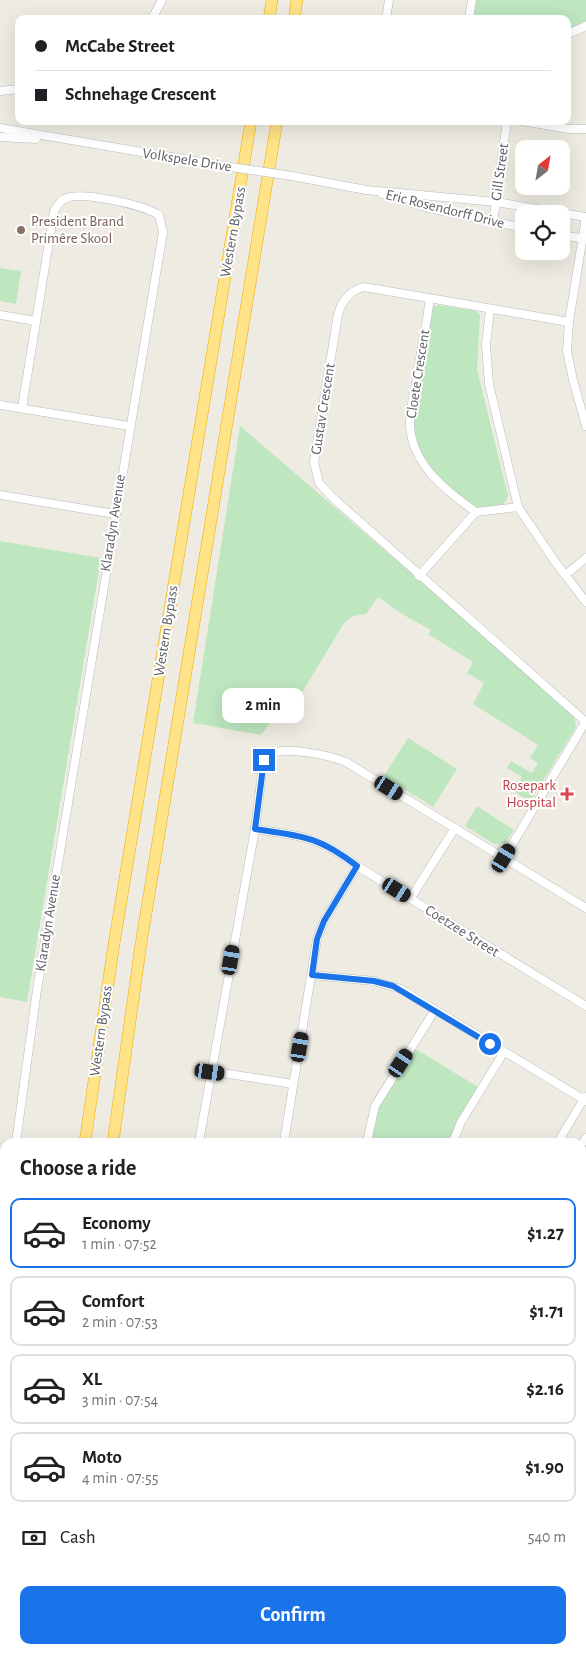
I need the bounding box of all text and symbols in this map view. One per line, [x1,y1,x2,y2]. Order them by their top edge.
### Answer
text: McCabe Street [65,37,175,56]
text: Schnehage Crescent [65,85,216,104]
north arrow [515,140,570,195]
map controls [515,140,570,260]
street label: Gill Street [489,142,511,202]
street label: Volkspele Drive [141,146,233,174]
street label: Western Bypass [218,185,248,279]
street label: Eric Rosendorff Drive [384,187,506,231]
button: locate [515,205,570,260]
place label: President Brand Primêre Skool [31,214,124,246]
marker: President Brand Primêre Skool [15,224,27,236]
street label: Cloete Crescent [404,328,432,420]
street label: Gustav Crescent [308,362,338,456]
street label: Klaradyn Avenue [98,473,128,573]
street label: Western Bypass [151,584,181,678]
callout: 2 min [223,688,305,722]
text: 2 min [245,697,281,713]
route end [253,749,275,771]
car [372,774,405,802]
place label: Rosepark Hospital [502,778,556,810]
marker: Rosepark Hospital [560,787,574,801]
car [489,841,518,875]
street label: Klaradyn Avenue [33,873,63,973]
car [380,876,413,904]
street label: Coetzee Street [422,902,502,960]
car [221,944,240,976]
street label: Western Bypass [87,984,115,1078]
car [290,1031,309,1063]
route start [479,1033,501,1055]
car [386,1046,415,1080]
car [194,1062,225,1082]
text: Choose a ride [20,1157,136,1179]
icon: car [22,1211,67,1256]
text: Economy [82,1214,151,1233]
text: $1.27 [527,1224,564,1243]
text: 1 min · 07:52 [82,1236,157,1252]
icon: car [22,1289,67,1334]
text: Comfort [82,1292,144,1311]
text: $1.71 [529,1302,564,1321]
text: 2 min · 07:53 [82,1314,158,1330]
icon: car [22,1367,67,1412]
text: XL [82,1370,102,1389]
text: $2.16 [526,1380,564,1399]
text: 3 min · 07:54 [82,1392,158,1408]
icon: car [22,1445,67,1490]
text: Moto [82,1448,122,1467]
text: $1.90 [525,1458,564,1477]
text: 4 min · 07:55 [82,1470,158,1486]
icon: cash [20,1524,48,1552]
text: Cash [60,1528,96,1547]
text: 540 m [528,1529,566,1545]
button: Confirm [20,1586,566,1644]

